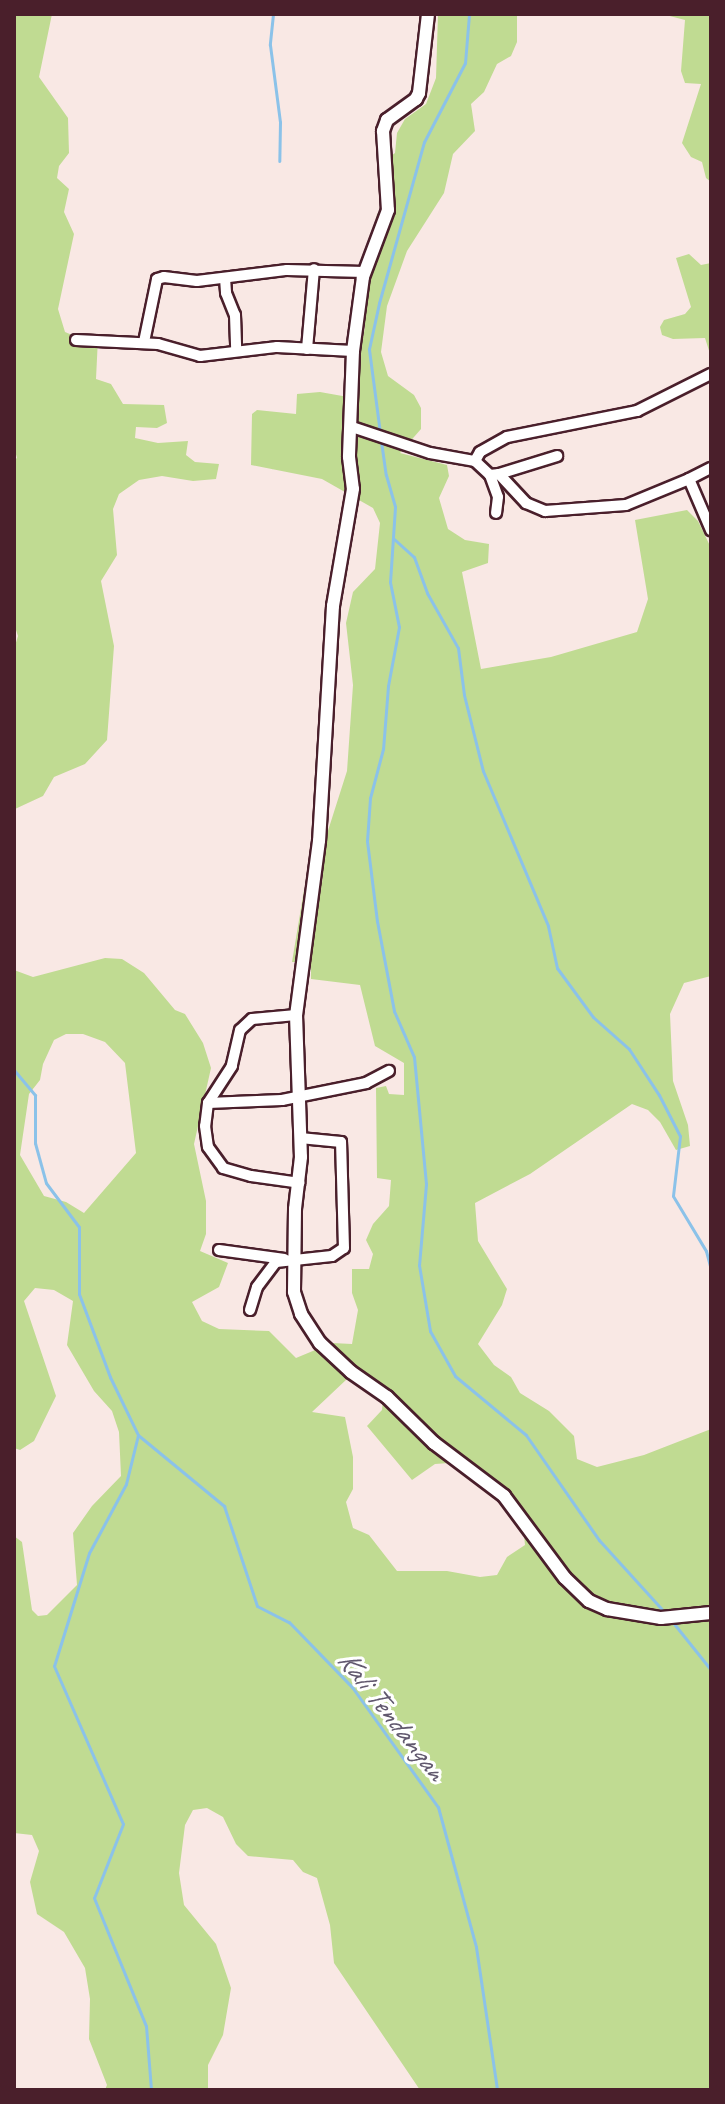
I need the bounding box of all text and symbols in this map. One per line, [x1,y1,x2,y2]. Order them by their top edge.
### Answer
water label: Kali Tendangan [331,1644,453,1786]

